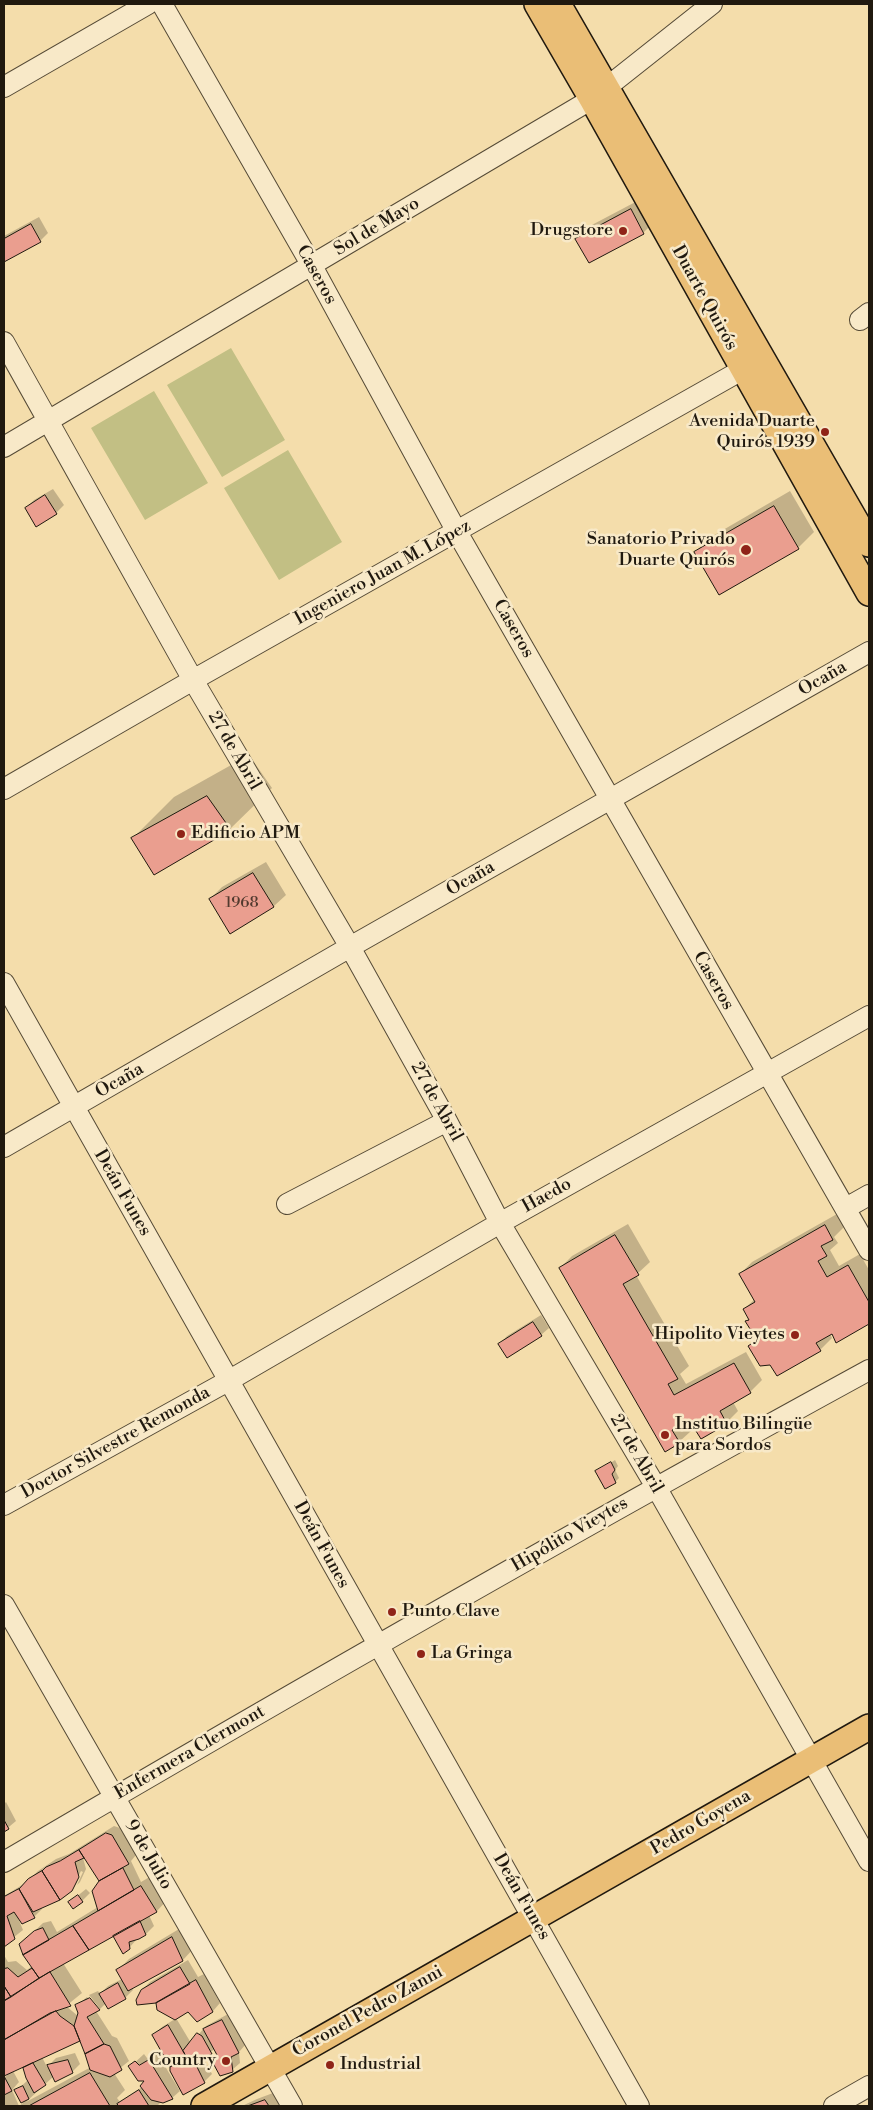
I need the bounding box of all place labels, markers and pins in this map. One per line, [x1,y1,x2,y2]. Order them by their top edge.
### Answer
place label: Drugstore [530,220,613,242]
marker: Drugstore [617,225,629,237]
place label: Avenida Duarte Quirós 1939 [689,411,815,454]
marker: Avenida Duarte Quirós 1939 [819,426,831,438]
place label: Sanatorio Privado Duarte Quirós [587,529,735,572]
marker: Sanatorio Privado Duarte Quirós [739,543,753,557]
place label: Edificio APM [191,823,300,845]
marker: Edificio APM [175,828,187,840]
place label: Hipolito Vieytes [654,1324,785,1346]
marker: Hipolito Vieytes [789,1329,801,1341]
place label: Instituo Bilingüe para Sordos [675,1414,812,1456]
marker: Instituo Bilingüe para Sordos [659,1429,671,1441]
place label: Punto Clave [402,1601,500,1623]
marker: Punto Clave [386,1606,398,1618]
place label: La Gringa [431,1643,512,1665]
marker: La Gringa [415,1648,427,1660]
place label: Country [149,2050,216,2072]
place label: Industrial [340,2054,421,2076]
marker: Country [220,2055,232,2067]
marker: Industrial [324,2059,336,2071]

